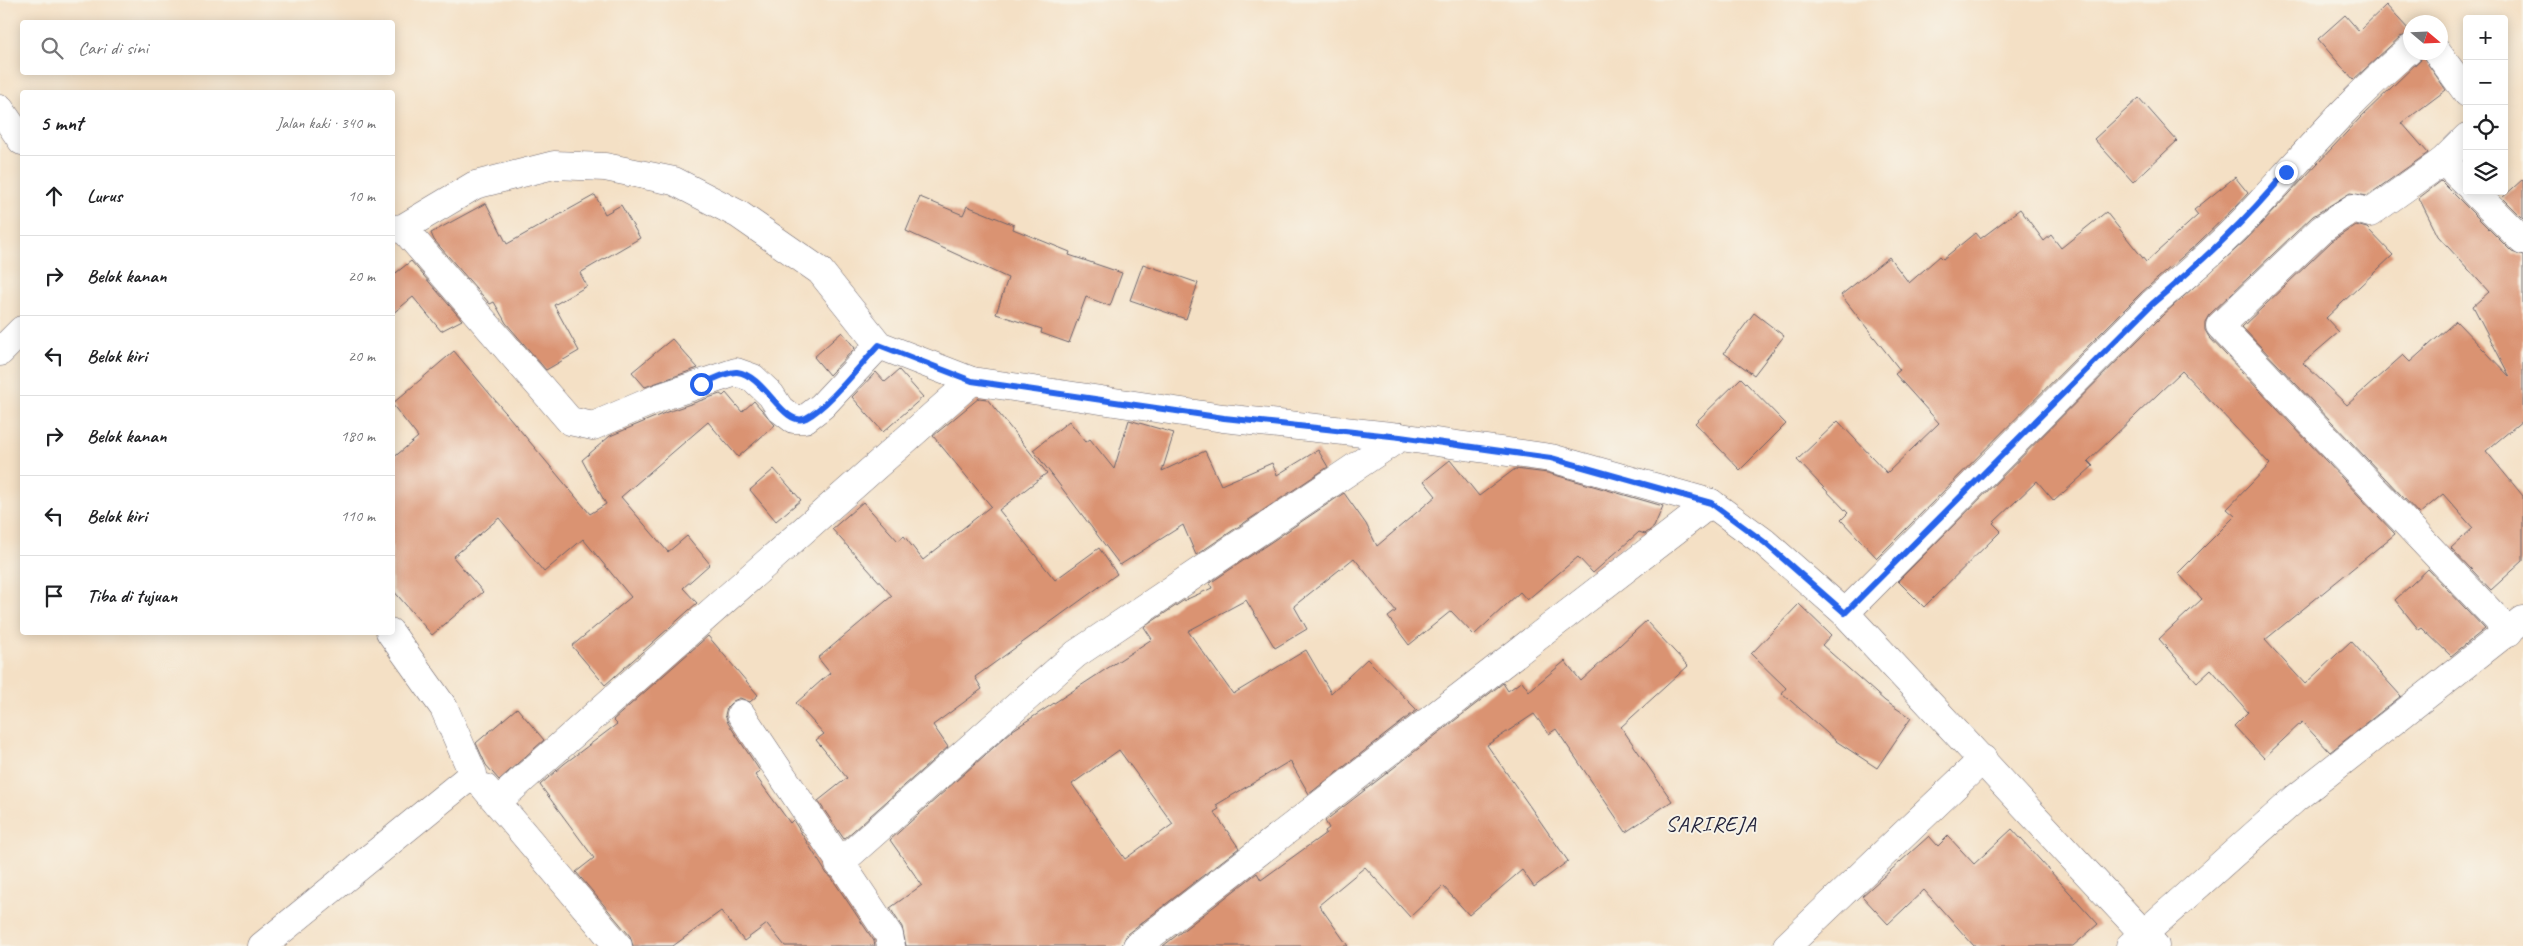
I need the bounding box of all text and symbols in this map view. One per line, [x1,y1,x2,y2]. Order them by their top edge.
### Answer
north arrow [2403,15,2448,60]
map controls [2463,15,2508,195]
button: + [2463,15,2508,60]
search box [20,20,395,75]
icon: search [38,34,66,62]
text: Cari di sini [78,36,148,60]
button: − [2463,60,2508,105]
button: locate [2463,105,2508,150]
text: 5 mnt [40,110,83,136]
text: Jalan kaki · 340 m [277,113,375,133]
button: layers [2463,150,2508,195]
route end [2275,161,2298,184]
icon: ahead [40,182,68,210]
text: Lurus [87,184,122,208]
text: 10 m [348,186,375,206]
icon: right [40,262,68,290]
text: Belok kanan [87,264,166,288]
text: 20 m [348,266,375,286]
icon: left [40,342,68,370]
text: Belok kiri [87,344,147,368]
text: 20 m [348,346,375,366]
route start [690,373,713,396]
icon: right [40,422,68,450]
text: Belok kanan [87,424,166,448]
text: 180 m [341,426,375,446]
icon: left [40,502,68,530]
text: Belok kiri [87,504,147,528]
text: 110 m [341,506,375,526]
icon: arrive [40,582,68,610]
text: Tiba di tujuan [87,584,177,608]
district label: SARIREJA [1666,810,1756,838]

